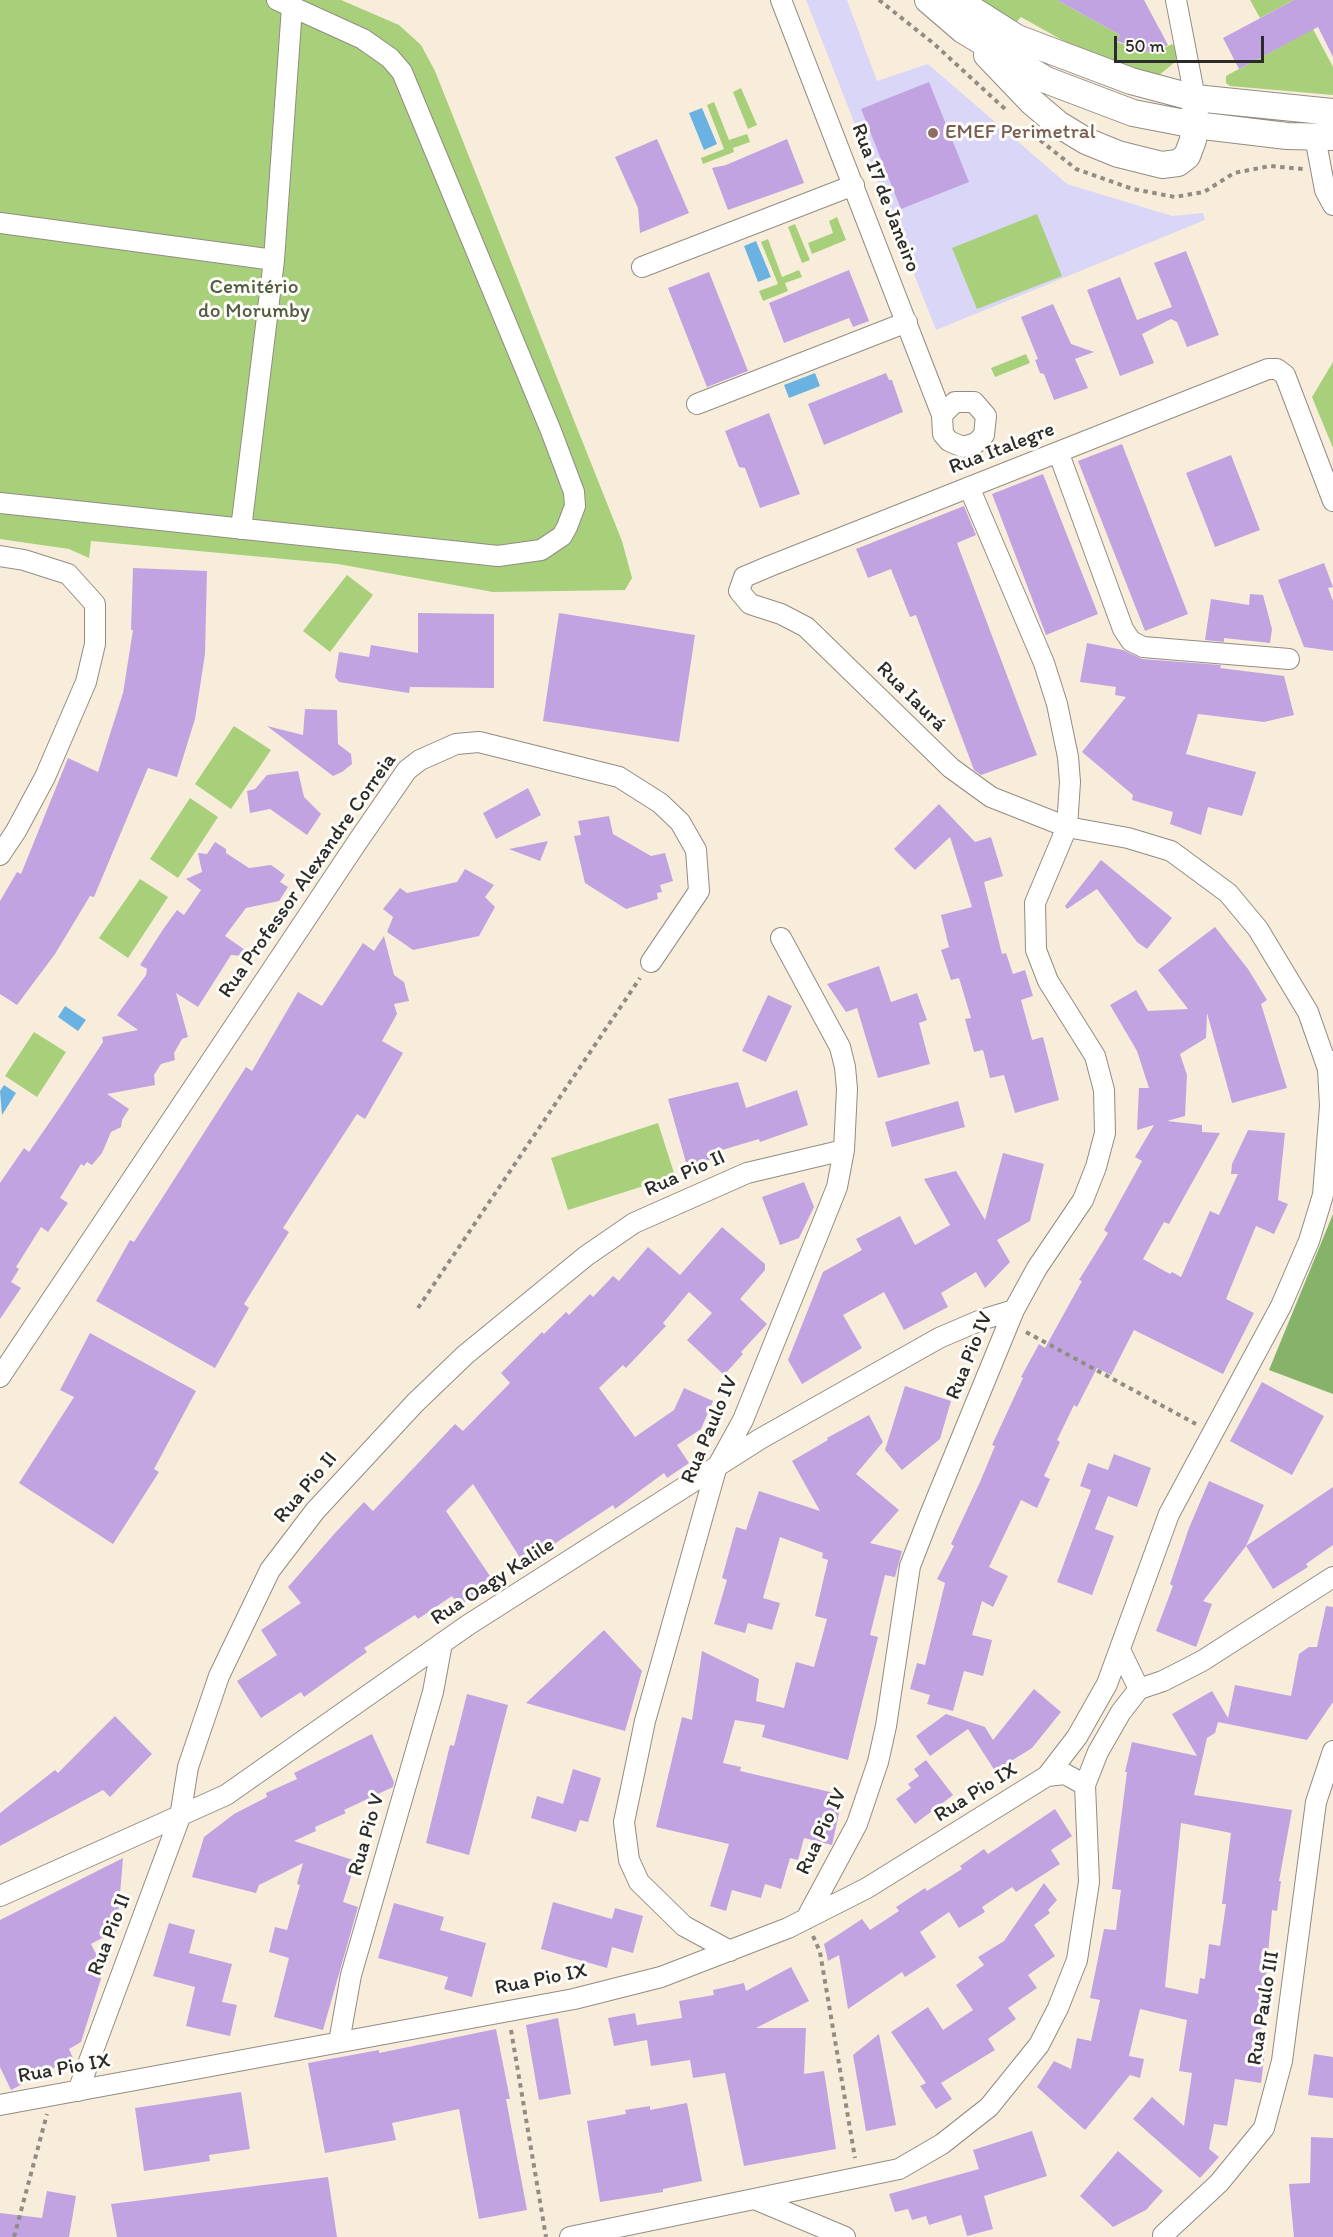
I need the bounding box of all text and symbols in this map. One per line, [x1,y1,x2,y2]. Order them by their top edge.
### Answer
scale bar [1117,24,1267,62]
text: 50 m [1125,35,1165,57]
street label: Rua 17 de Janeiro [845,120,925,276]
place label: EMEF Perimetral [945,120,1096,146]
marker: EMEF Perimetral [926,126,940,140]
park label: Cemitério do Morumby [198,275,310,325]
street label: Rua Italegre [946,417,1058,481]
street label: Rua Iaurá [871,657,951,737]
street label: Rua Professor Alexandre Correia [214,749,402,1003]
street label: Rua Pio II [641,1145,729,1203]
street label: Rua Pio IV [941,1308,999,1404]
street label: Rua Paulo IV [676,1372,744,1488]
street label: Rua Pio II [269,1447,343,1529]
street label: Rua Oagy Kalile [426,1533,560,1631]
street label: Rua Pio IX [930,1758,1022,1828]
street label: Rua Pio IV [791,1785,853,1879]
street label: Rua Pio V [343,1791,391,1879]
street label: Rua Pio II [83,1891,137,1979]
street label: Rua Paulo III [1243,1949,1285,2067]
street label: Rua Pio IX [493,1959,589,2001]
street label: Rua Pio IX [16,2048,112,2090]

